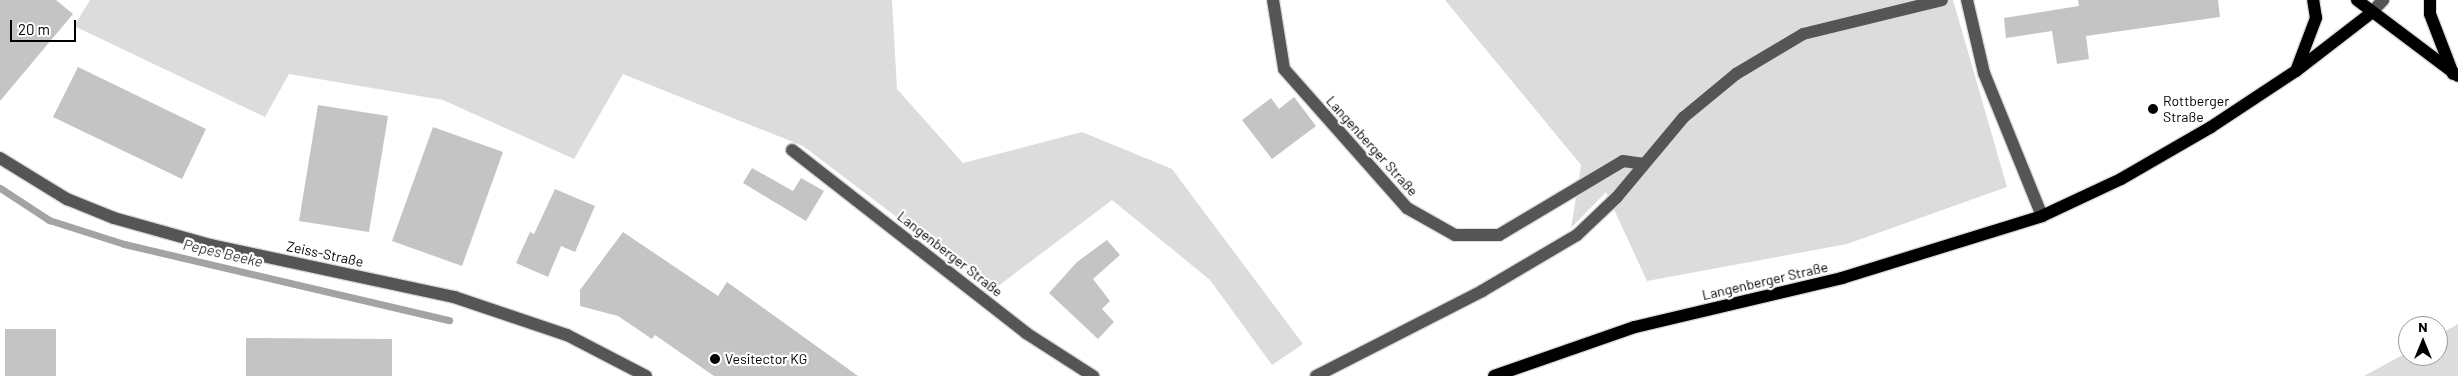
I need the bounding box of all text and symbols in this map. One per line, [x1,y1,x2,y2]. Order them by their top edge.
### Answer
scale bar [12,10,79,42]
text: 20 m [18,20,50,38]
street label: Langenberger Straße [1323,93,1421,199]
place label: Rottberger Straße [2163,93,2229,125]
marker: Rottberger Straße [2147,103,2159,115]
street label: Langenberger Straße [894,208,1006,300]
water label: Pepes Beeke [182,235,264,271]
street label: Zeiss-Straße [285,238,365,270]
street label: Langenberger Straße [1700,258,1830,304]
north arrow [2398,316,2448,366]
text: N [2418,318,2428,335]
place label: Vesitector KG [725,351,807,367]
marker: Vesitector KG [709,353,721,365]

